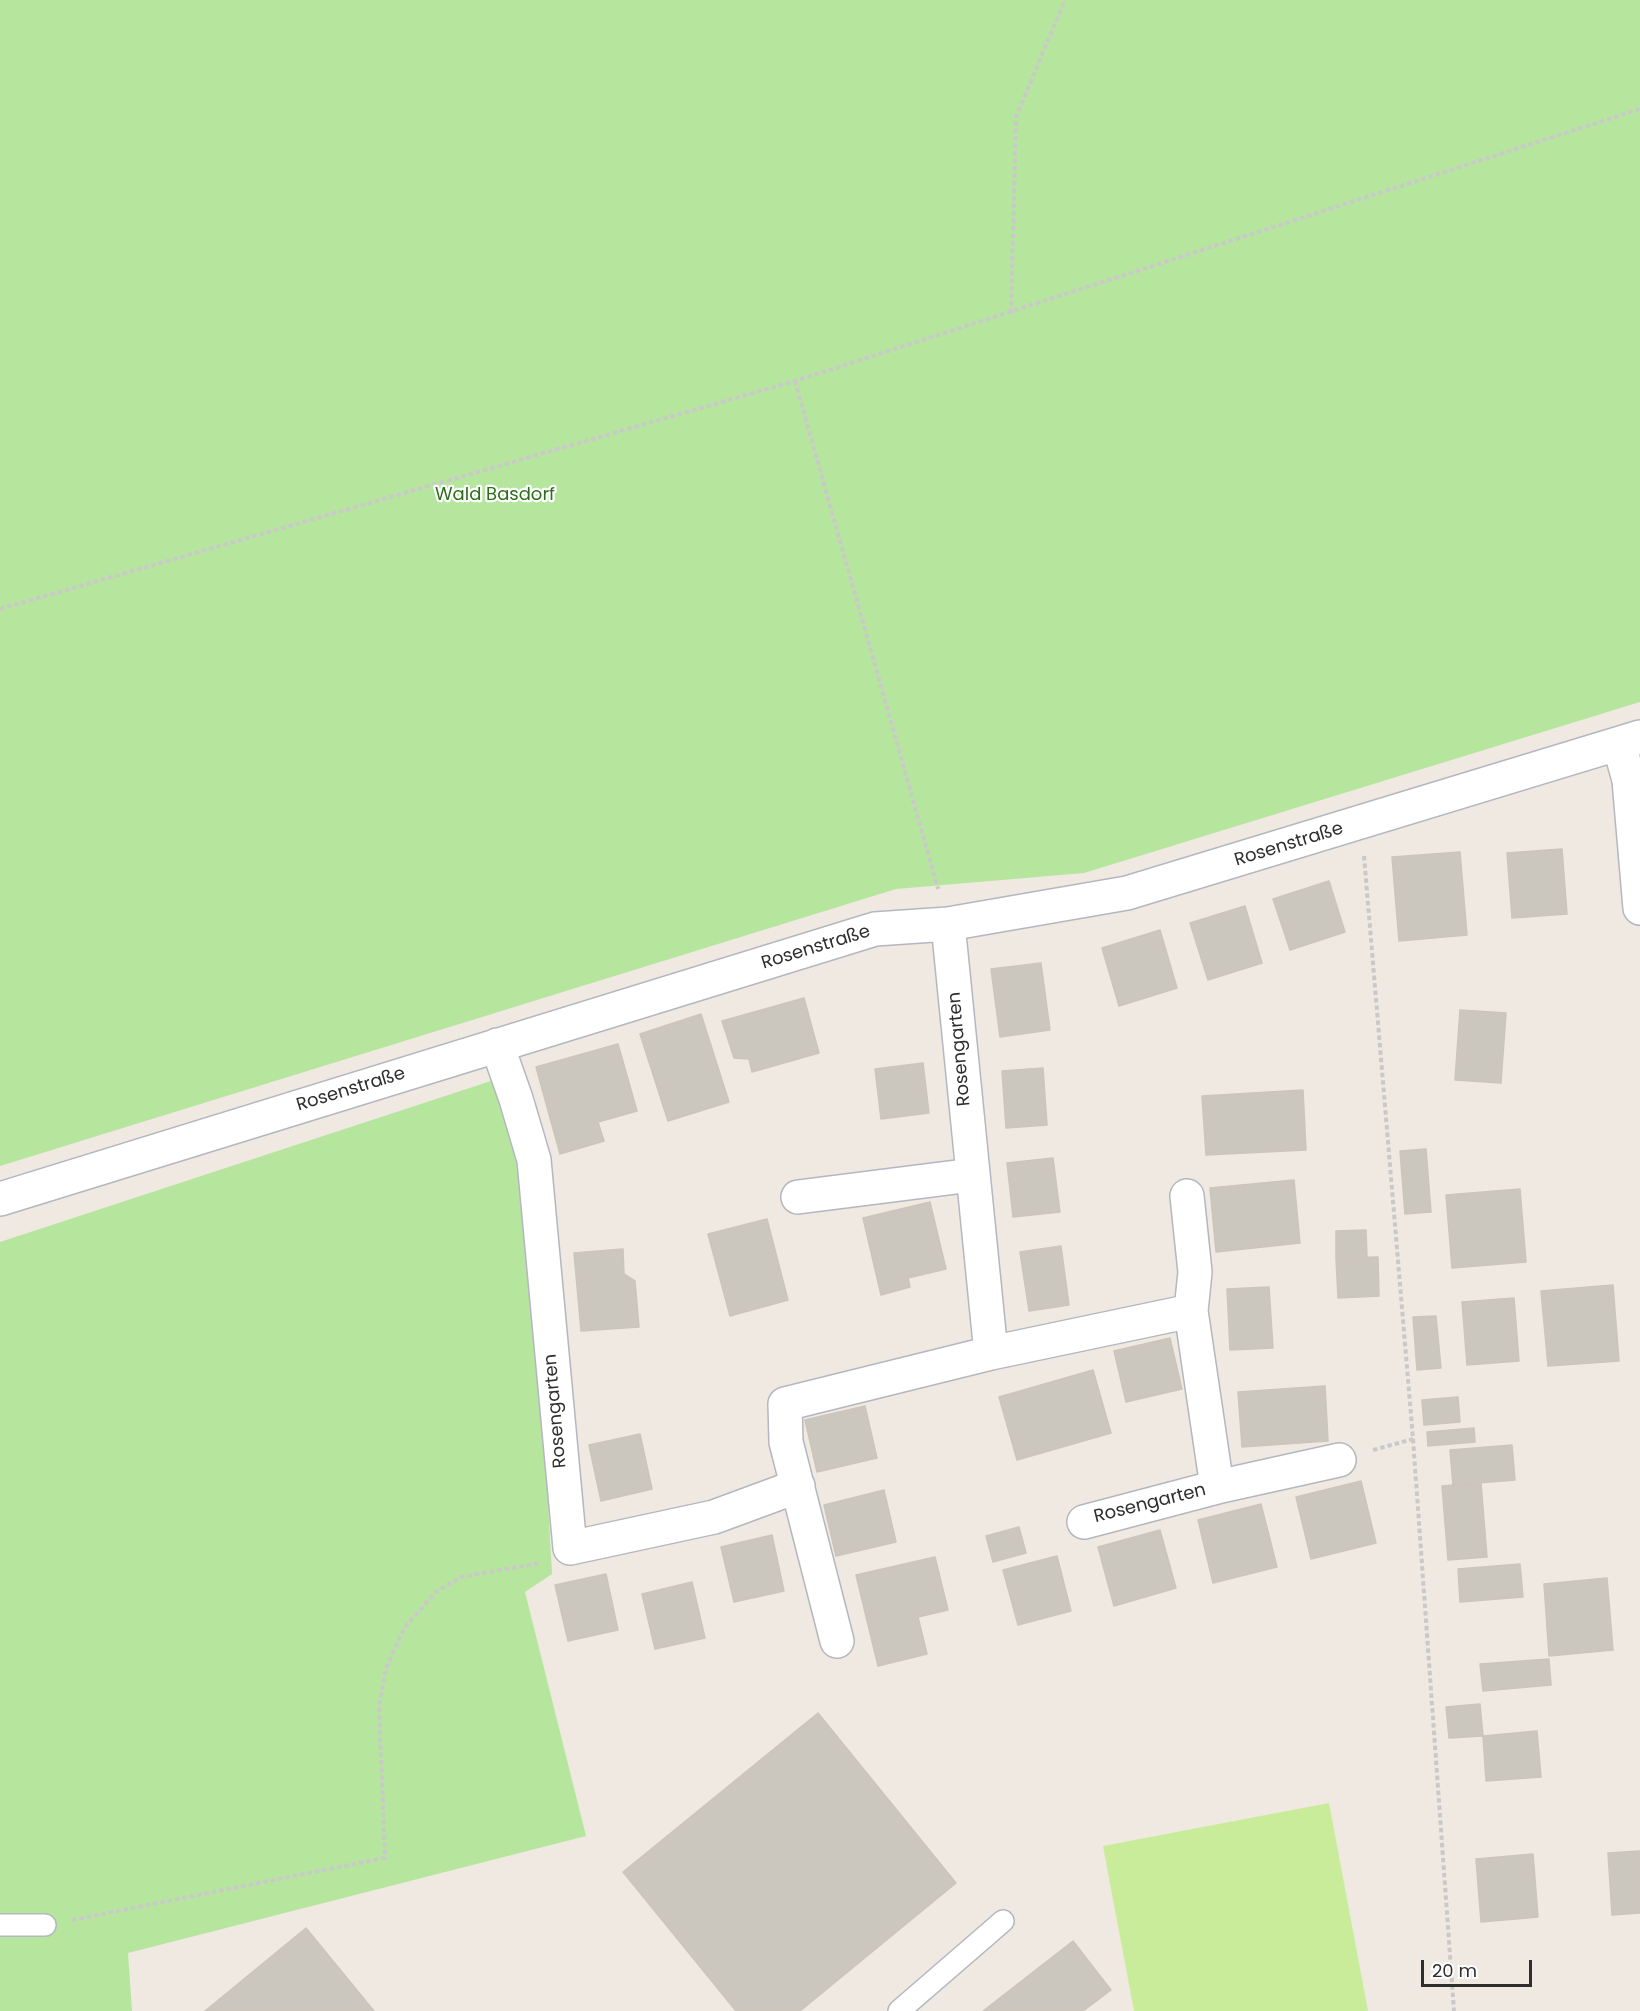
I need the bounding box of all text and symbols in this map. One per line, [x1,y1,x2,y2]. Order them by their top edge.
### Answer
park label: Wald Basdorf [435,484,555,506]
street label: Rosenstraße [1232,818,1346,872]
street label: Rosenstraße [759,921,873,975]
street label: Rosengarten [944,991,976,1107]
street label: Rosenstraße [294,1063,408,1117]
street label: Rosengarten [540,1353,572,1469]
street label: Rosengarten [1092,1480,1208,1528]
scale bar [1424,1948,1535,1986]
text: 20 m [1432,1958,1477,1983]

